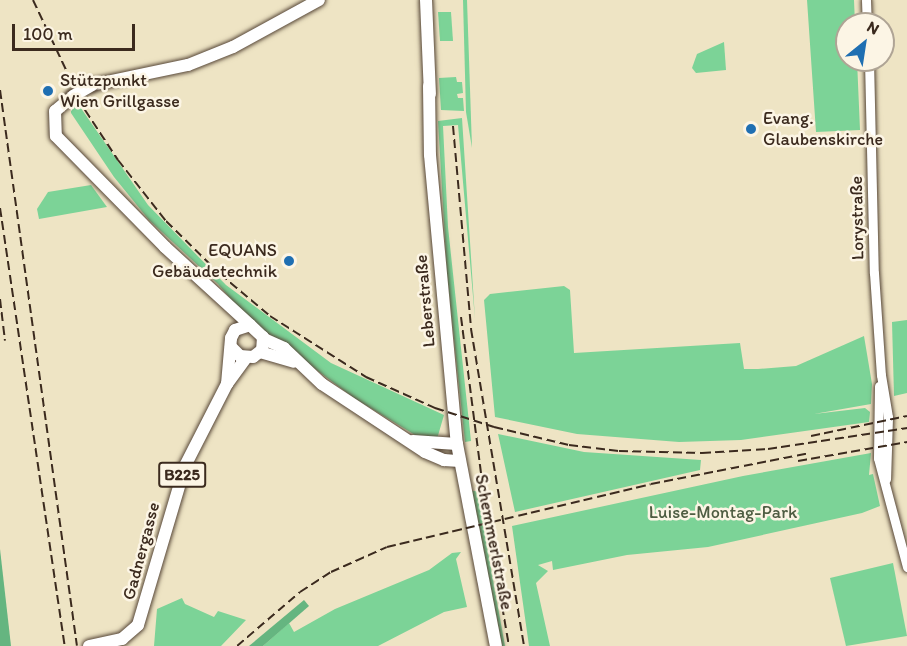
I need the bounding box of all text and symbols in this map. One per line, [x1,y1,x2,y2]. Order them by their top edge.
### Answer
scale bar [15,12,138,50]
north arrow [835,12,895,72]
text: N [864,17,883,39]
text: 100 m [23,23,73,45]
place label: Stützpunkt Wien Grillgasse [60,70,180,112]
marker: Stützpunkt Wien Grillgasse [41,84,55,98]
place label: Evang. Glaubenskirche [763,108,883,150]
marker: Evang. Glaubenskirche [744,122,758,136]
street label: Lorystraße [845,176,869,260]
place label: EQUANS Gebäudetechnik [152,240,277,282]
marker: EQUANS Gebäudetechnik [282,254,296,268]
street label: Leberstraße [410,254,440,348]
road number: B225 [158,462,206,488]
street label: Schemmerlstraße [470,472,518,612]
street label: Gadnergasse [118,500,164,602]
park label: Luise-Montag-Park [649,501,797,523]

